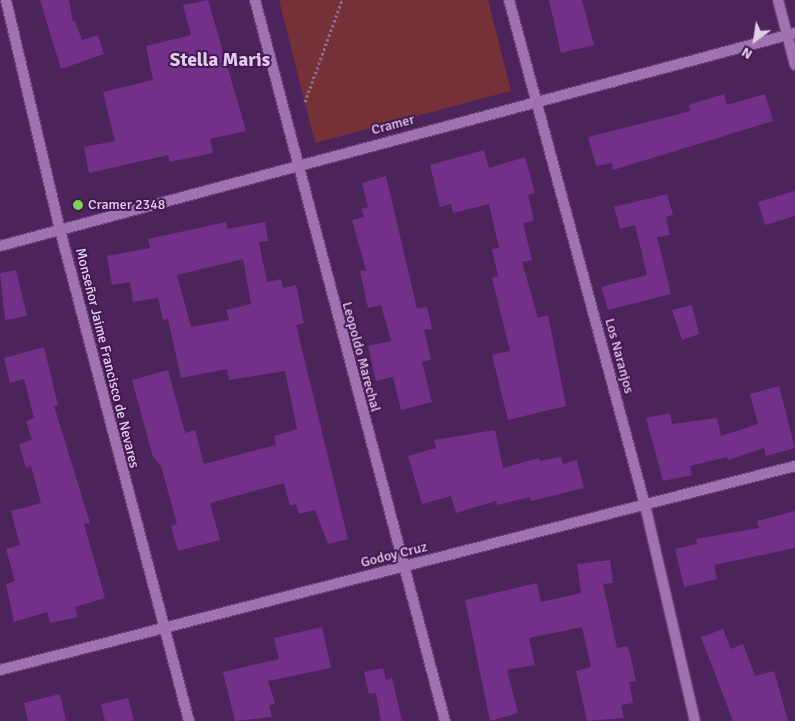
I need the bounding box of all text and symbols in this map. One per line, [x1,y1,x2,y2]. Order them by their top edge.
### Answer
north arrow [730,15,780,65]
text: N [738,43,756,63]
district label: Stella Maris [170,50,270,72]
street label: Cramer [370,111,416,139]
place label: Cramer 2348 [88,197,165,213]
marker: Cramer 2348 [72,199,84,211]
street label: Monseñor Jaime Francisco de Nevares [71,246,143,470]
street label: Leopoldo Marechal [338,300,384,414]
street label: Los Naranjos [601,317,637,395]
street label: Godoy Cruz [359,539,429,571]

